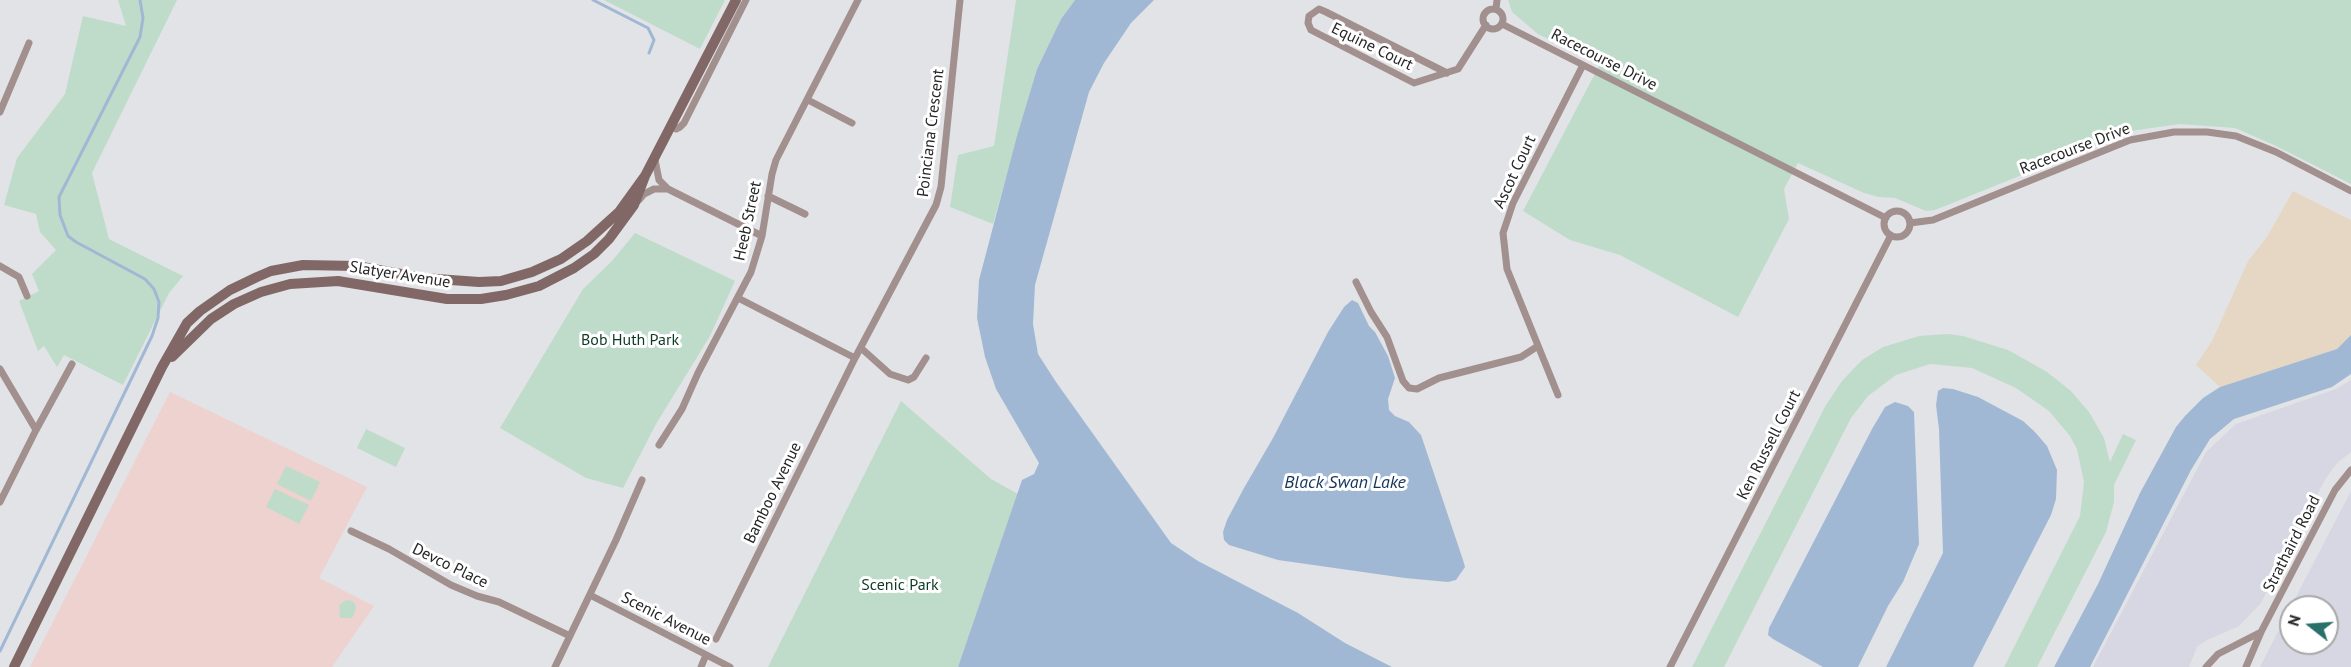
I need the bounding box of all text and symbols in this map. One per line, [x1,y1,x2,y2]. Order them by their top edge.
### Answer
street label: Equine Court [1328,19,1416,75]
street label: Racecourse Drive [1548,25,1660,95]
street label: Poinciana Crescent [914,68,948,198]
street label: Racecourse Drive [2017,119,2133,179]
street label: Ascot Court [1490,132,1540,212]
street label: Heeb Street [730,180,766,262]
street label: Slatyer Avenue [348,258,452,292]
park label: Bob Huth Park [581,330,679,350]
street label: Ken Russell Court [1733,387,1805,503]
street label: Bamboo Avenue [740,439,806,547]
water label: Black Swan Lake [1284,472,1406,494]
street label: Strathaird Road [2259,492,2325,596]
street label: Devco Place [409,539,491,593]
park label: Scenic Park [861,575,939,595]
street label: Scenic Avenue [618,588,714,650]
north arrow [2279,595,2339,655]
text: N [2283,612,2305,628]

